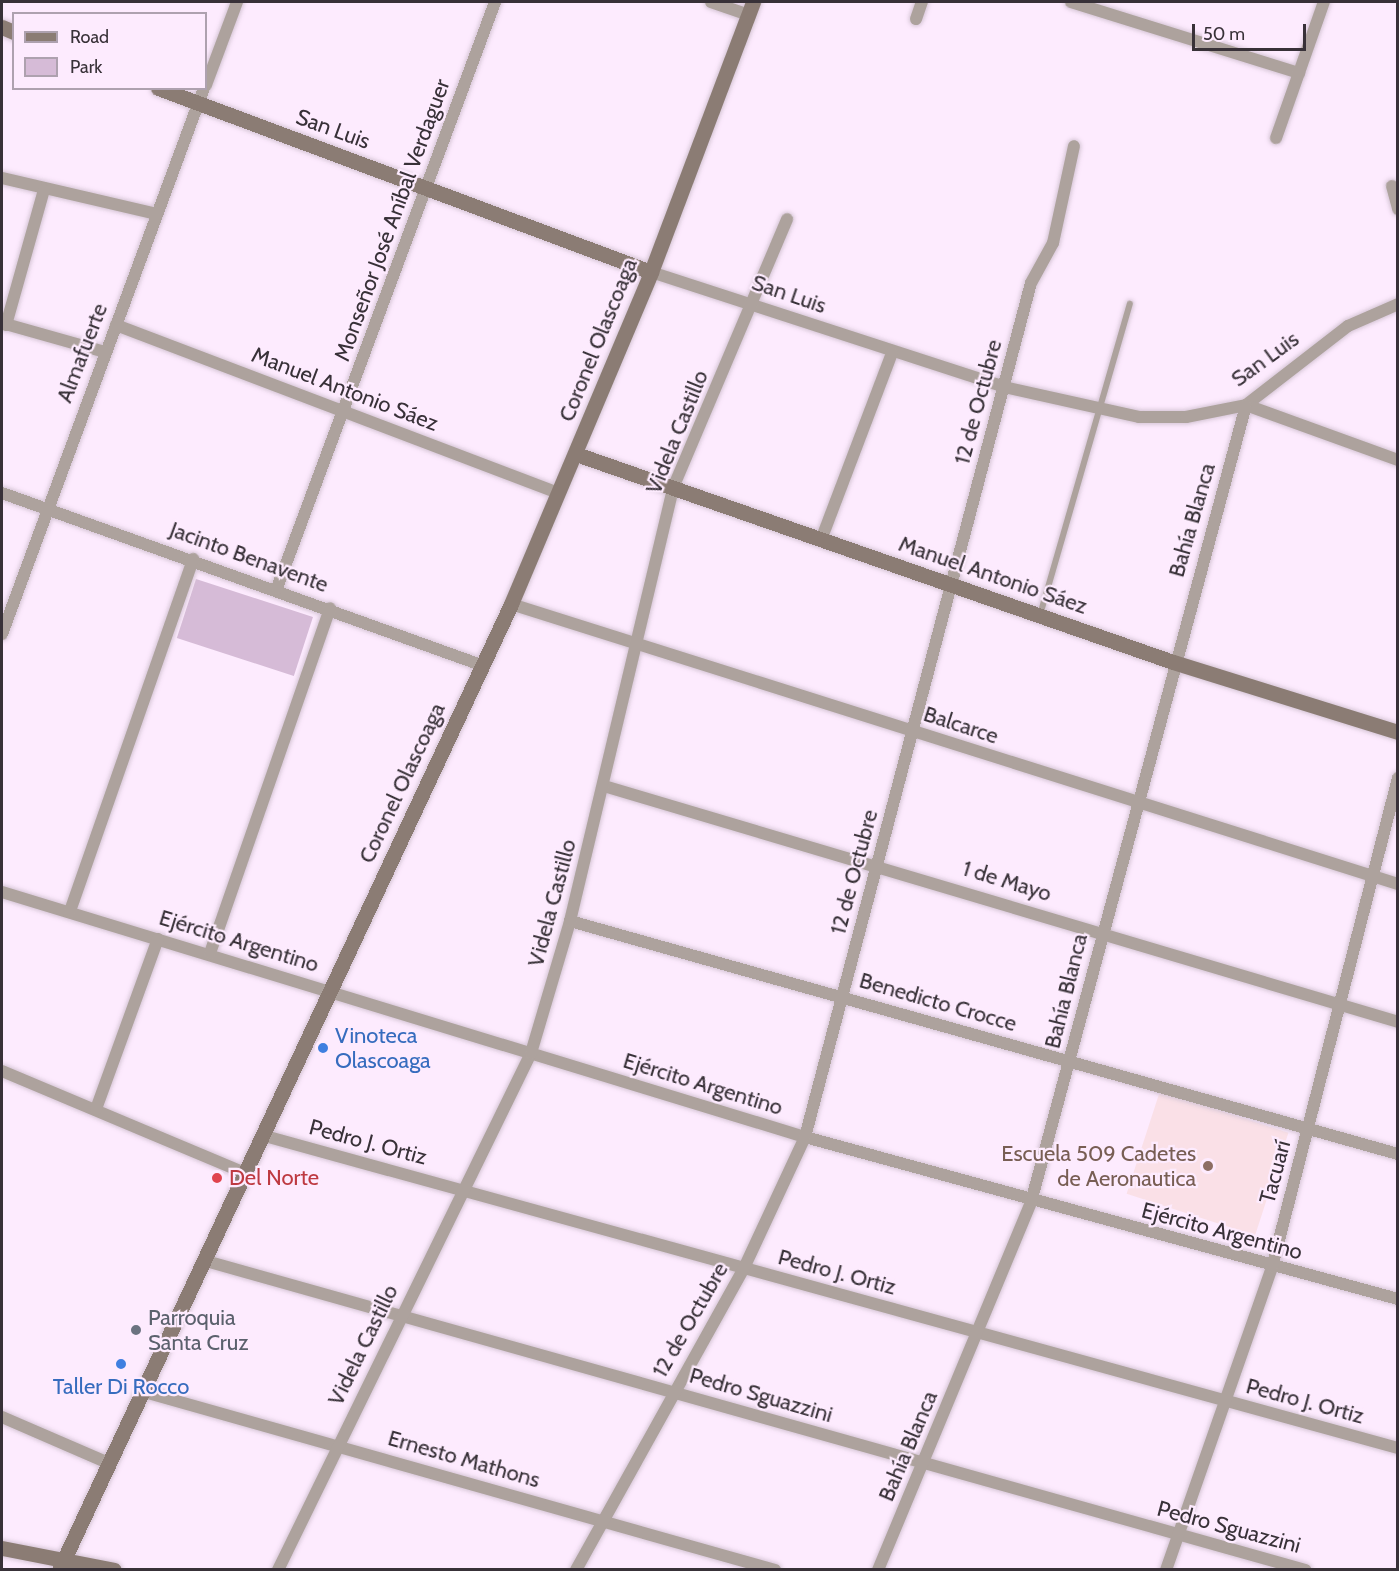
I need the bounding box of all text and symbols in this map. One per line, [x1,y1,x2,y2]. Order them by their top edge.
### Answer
legend [12,12,207,90]
scale bar [1195,12,1309,50]
text: 50 m [1203,23,1245,45]
text: Road [70,26,109,48]
text: Park [70,56,102,78]
street label: Monseñor José Aníbal Verdaguer [329,75,455,365]
street label: San Luis [292,103,374,155]
street label: Coronel Olascoaga [553,255,643,425]
street label: San Luis [748,269,830,319]
street label: Almafuerte [51,300,113,406]
street label: San Luis [1226,326,1304,392]
street label: 12 de Octubre [949,337,1007,467]
street label: Manuel Antonio Sáez [248,341,442,437]
street label: Videla Castillo [640,366,714,498]
street label: Bahía Blanca [1163,460,1221,580]
street label: Jacinto Benavente [166,516,332,598]
street label: Manuel Antonio Sáez [895,530,1091,620]
street label: Coronel Olascoaga [353,699,451,867]
street label: Balcarce [920,701,1002,749]
street label: 12 de Octubre [825,807,883,937]
street label: Videla Castillo [522,836,582,970]
street label: 1 de Mayo [959,855,1055,907]
street label: Ejército Argentino [156,904,322,978]
street label: Bahía Blanca [1039,931,1093,1051]
street label: Benedicto Crocce [856,967,1020,1037]
place label: Vinoteca Olascoaga [335,1022,431,1074]
marker: Vinoteca Olascoaga [316,1041,330,1055]
street label: Ejército Argentino [620,1047,786,1121]
street label: Pedro J. Ortiz [306,1114,430,1170]
street label: Tacuarí [1254,1137,1296,1207]
place label: Escuela 509 Cadetes de Aeronautica [1001,1140,1196,1192]
marker: Escuela 509 Cadetes de Aeronautica [1201,1159,1215,1173]
place label: Del Norte [229,1165,319,1191]
marker: Del Norte [210,1171,224,1185]
street label: Ejército Argentino [1139,1197,1305,1265]
street label: Pedro J. Ortiz [775,1244,899,1300]
street label: 12 de Octubre [647,1258,733,1382]
street label: Videla Castillo [322,1280,404,1410]
place label: Parroquia Santa Cruz [148,1304,249,1356]
marker: Parroquia Santa Cruz [129,1323,143,1337]
marker: Taller Di Rocco [114,1357,128,1371]
street label: Pedro Sguazzini [686,1362,836,1428]
street label: Pedro J. Ortiz [1243,1373,1367,1429]
place label: Taller Di Rocco [53,1374,189,1400]
street label: Bahía Blanca [873,1387,943,1505]
street label: Ernesto Mathons [385,1425,543,1493]
street label: Pedro Sguazzini [1154,1495,1304,1559]

